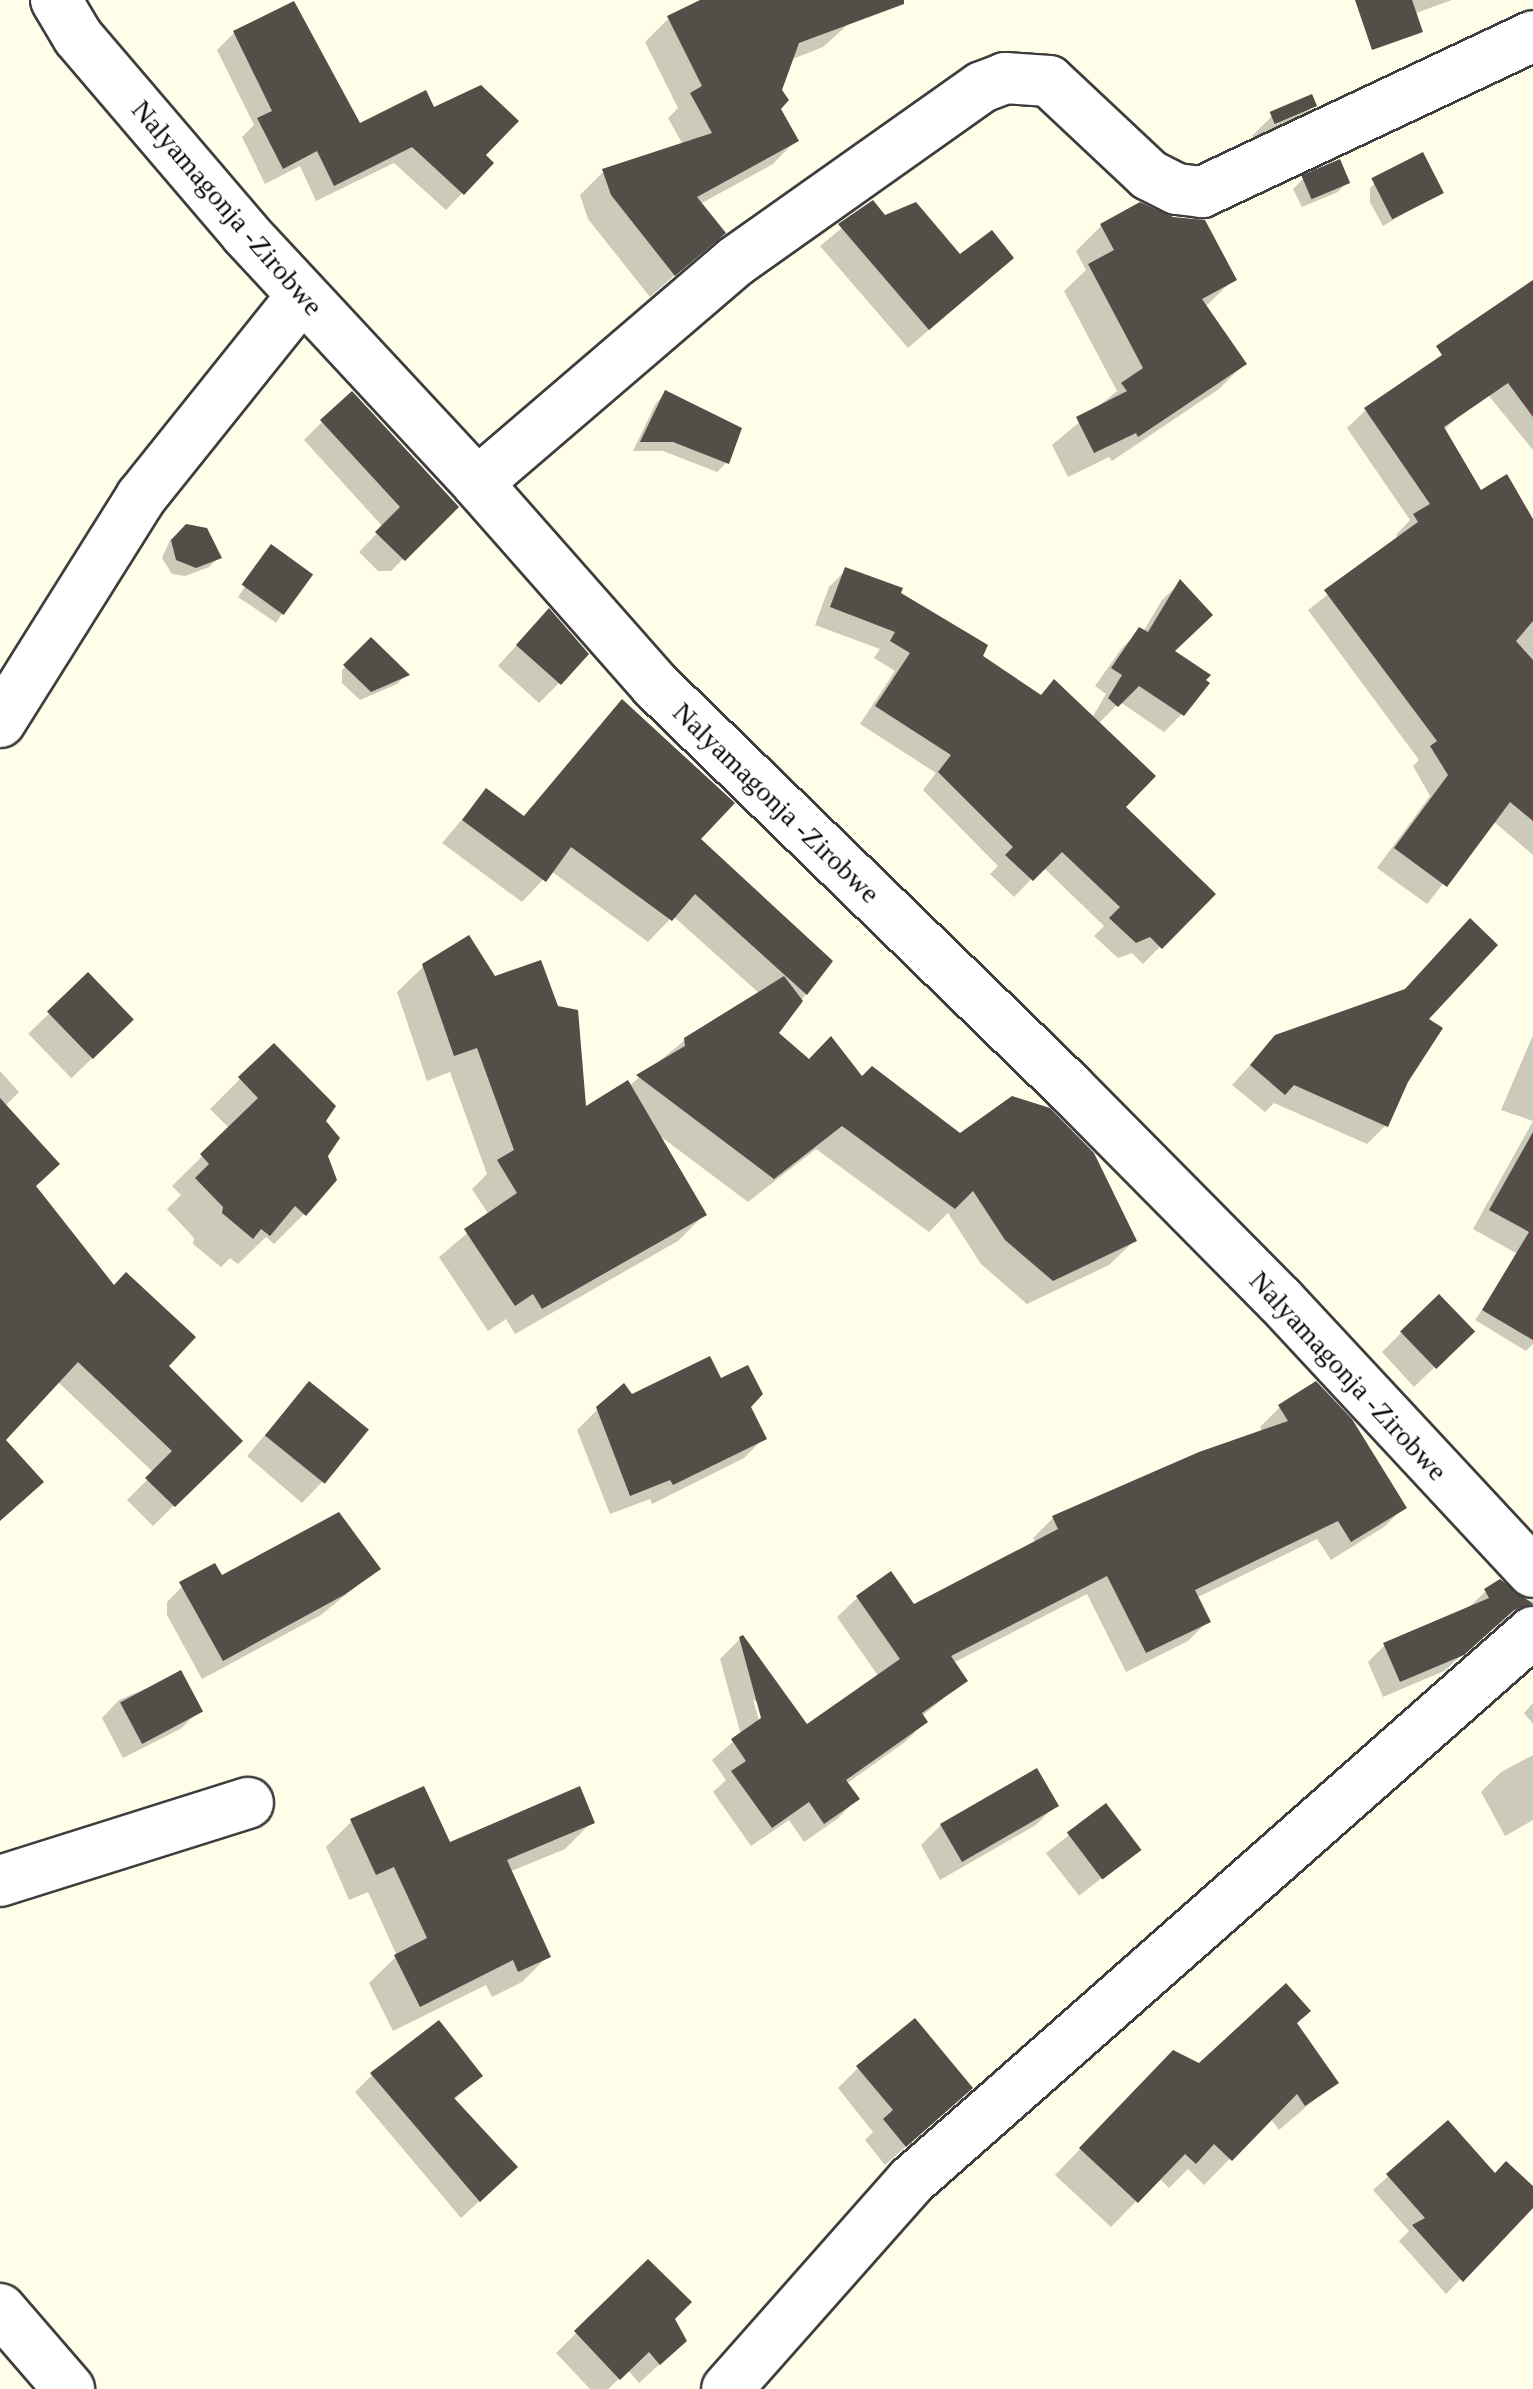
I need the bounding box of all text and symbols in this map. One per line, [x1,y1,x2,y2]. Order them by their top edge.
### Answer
street label: Nalyamagonja -Zirobwe [124,93,330,323]
street label: Nalyamagonja -Zirobwe [666,696,886,910]
street label: Nalyamagonja -Zirobwe [1242,1264,1454,1488]

